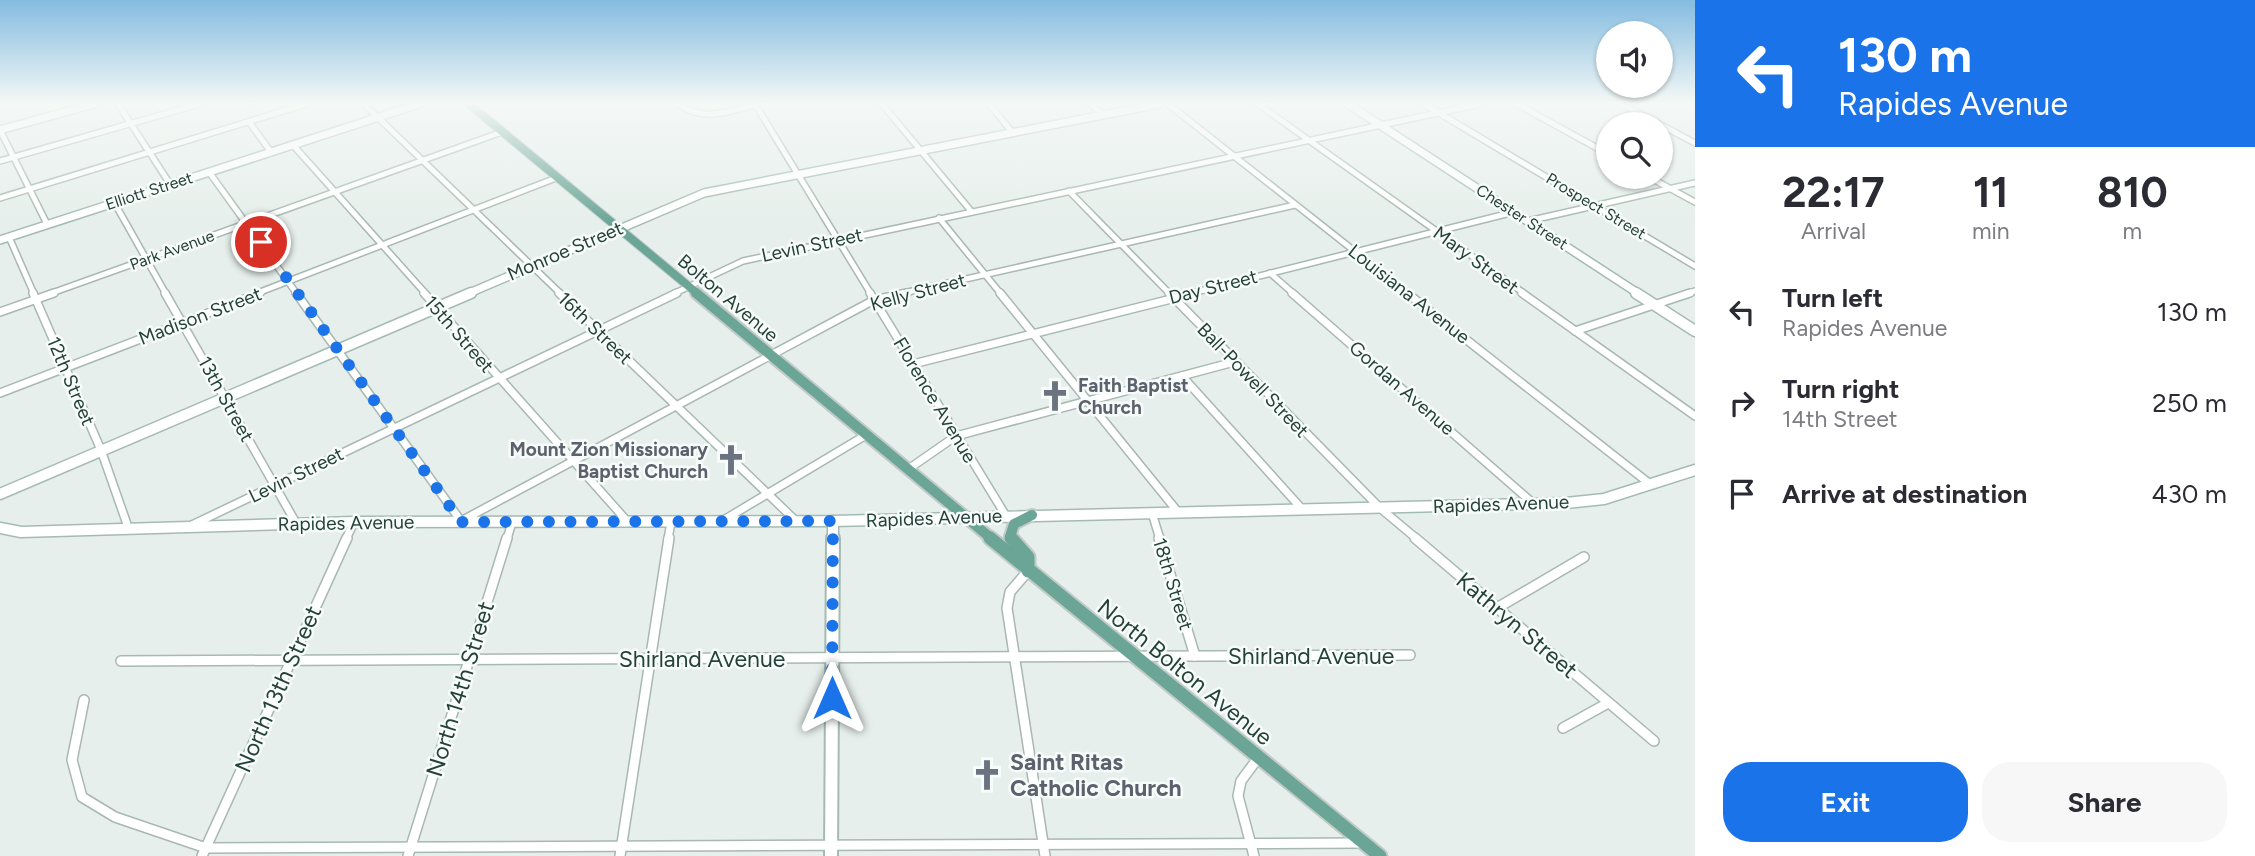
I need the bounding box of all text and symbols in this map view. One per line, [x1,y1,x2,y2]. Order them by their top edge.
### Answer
map controls [1596,21,1673,189]
button: sound [1596,21,1673,98]
text: 130 m [1838,25,1972,84]
icon: left [1723,28,1814,119]
text: Rapides Avenue [1838,85,2068,123]
button: search [1596,112,1673,189]
text: 22:17 [1782,167,1885,218]
text: 11 [1973,167,2009,218]
text: 810 [2097,167,2168,218]
street label: Elliott Street [103,168,195,214]
street label: Prospect Street [1543,169,1649,243]
street label: Chester Street [1473,180,1571,254]
pin [231,212,291,272]
street label: Monroe Street [504,216,626,286]
text: Arrival [1801,217,1866,245]
text: min [1972,217,2010,245]
text: m [2123,217,2142,245]
street label: Mary Street [1429,221,1523,299]
icon: arrive [242,223,280,261]
street label: Levin Street [759,223,865,267]
street label: Park Avenue [127,226,217,274]
street label: Louisiana Avenue [1344,239,1474,349]
street label: Bolton Avenue [673,249,783,347]
street label: Day Street [1166,265,1260,309]
street label: Kelly Street [868,268,968,316]
street label: Madison Street [135,282,265,350]
text: Turn left [1782,282,1883,314]
street label: 16th Street [553,287,637,369]
street label: 15th Street [419,291,499,377]
icon: left [1723,293,1761,331]
text: 130 m [2157,296,2227,328]
text: Rapides Avenue [1782,314,1947,342]
street label: Ball-Powell Street [1192,318,1314,442]
street label: 12th Street [42,333,100,429]
street label: Florence Avenue [888,333,982,467]
street label: Gordan Avenue [1345,336,1459,440]
street label: 13th Street [193,352,259,446]
text: Turn right [1782,373,1899,405]
place label: Faith Baptist Church [1078,374,1189,419]
church icon: Faith Baptist Church [1038,379,1072,413]
icon: right [1723,384,1761,422]
text: 250 m [2152,387,2227,419]
text: 14th Street [1782,405,1897,433]
place label: Mount Zion Missionary Baptist Church [510,438,708,483]
street label: Levin Street [245,442,347,508]
church icon: Mount Zion Missionary Baptist Church [714,443,748,477]
icon: arrive [1723,475,1761,513]
text: Arrive at destination [1782,478,2027,510]
text: 430 m [2151,478,2227,510]
street label: Rapides Avenue [1432,490,1570,518]
street label: Rapides Avenue [865,504,1003,532]
street label: Rapides Avenue [278,510,414,536]
street label: 18th Street [1148,535,1198,633]
street label: Kathryn Street [1451,566,1583,684]
street label: North Bolton Avenue [1092,593,1278,751]
street label: North 14th Street [420,598,500,780]
street label: North 13th Street [229,601,327,777]
street label: Shirland Avenue [1228,642,1394,670]
street label: Shirland Avenue [619,645,785,673]
position arrow [795,661,869,735]
place label: Saint Ritas Catholic Church [1010,748,1182,802]
church icon: Saint Ritas Catholic Church [970,758,1004,792]
button: Exit [1723,762,1968,842]
button: Share [1982,762,2227,842]

